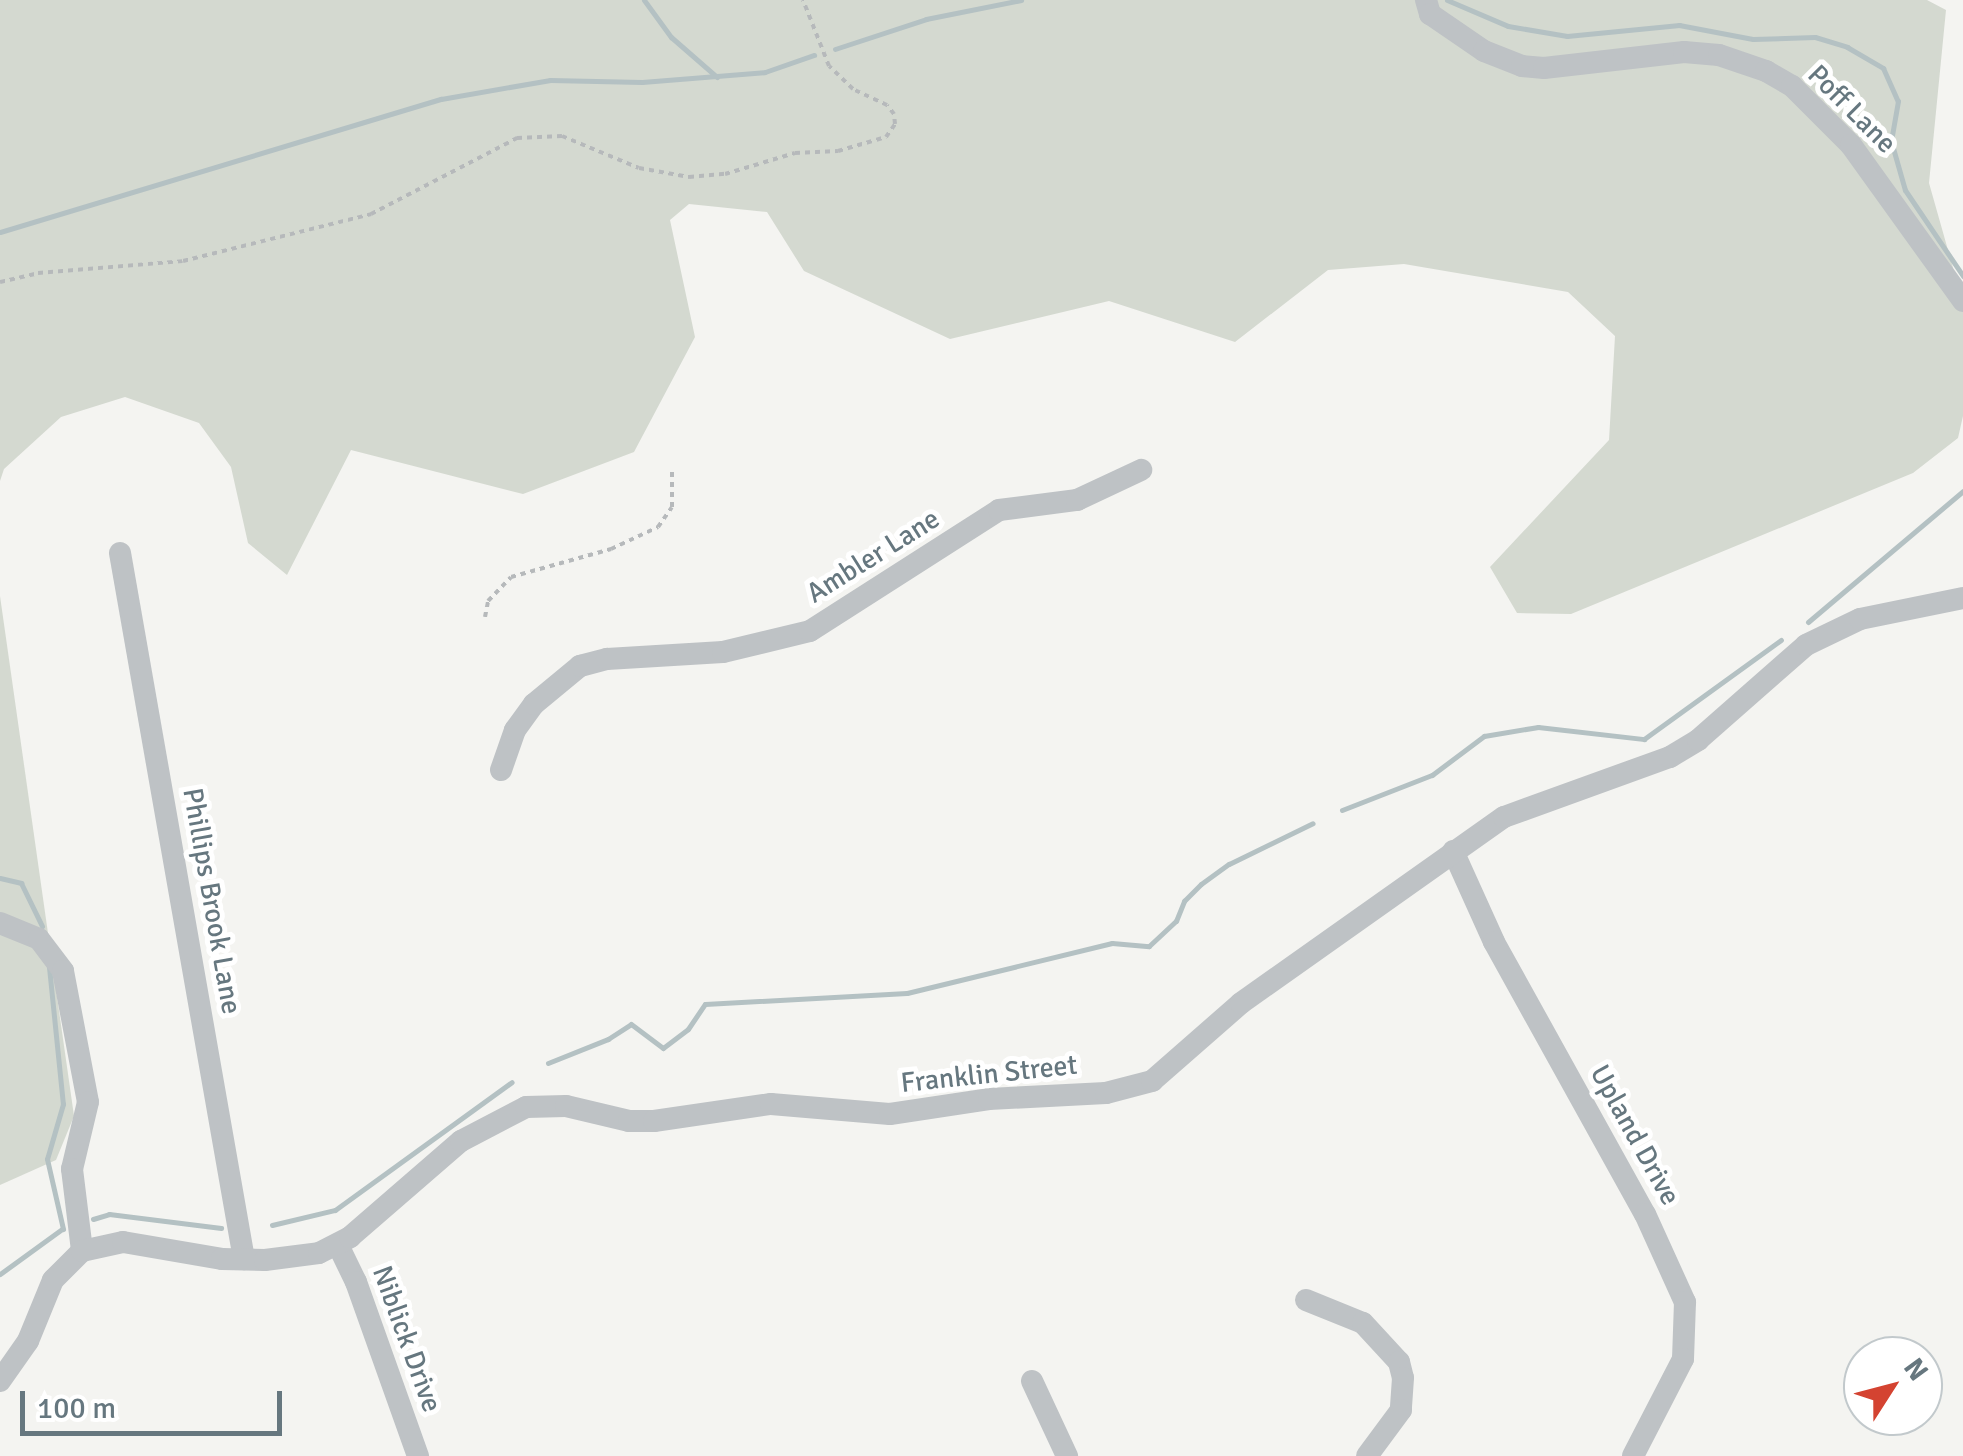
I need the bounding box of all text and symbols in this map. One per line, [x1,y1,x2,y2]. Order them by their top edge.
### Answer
street label: Poff Lane [1801,58,1903,160]
street label: Ambler Lane [800,502,946,610]
street label: Phillips Brook Lane [176,785,248,1017]
street label: Franklin Street [899,1048,1079,1100]
street label: Upland Drive [1583,1059,1687,1211]
street label: Niblick Drive [365,1261,449,1417]
north arrow [1843,1336,1943,1436]
text: N [1896,1352,1935,1387]
scale bar [25,1371,288,1433]
text: 100 m [37,1390,116,1427]

